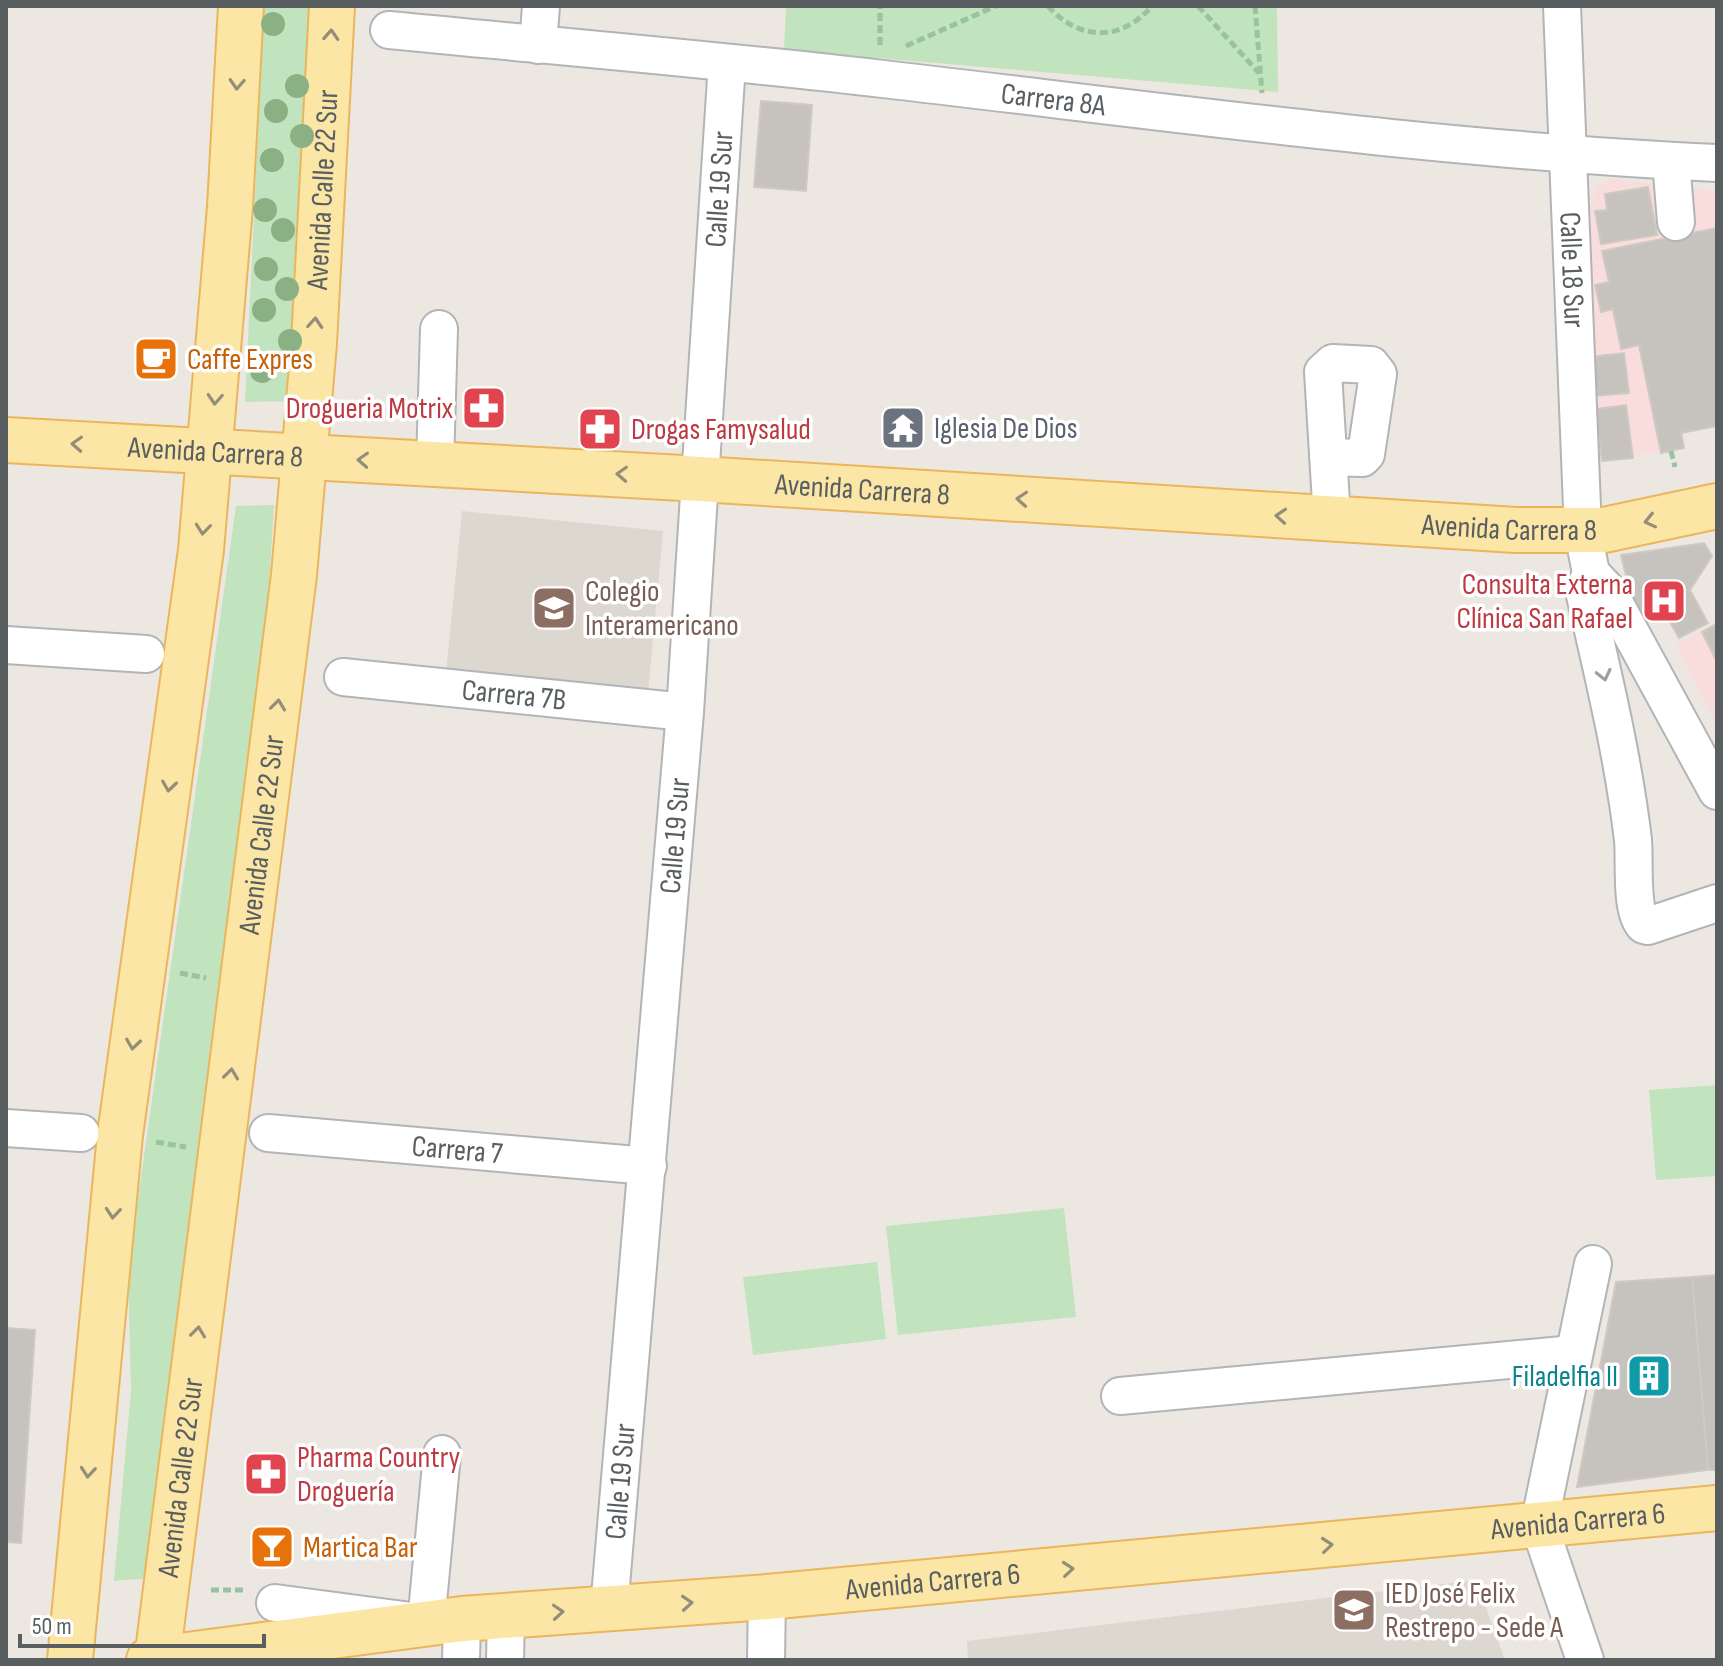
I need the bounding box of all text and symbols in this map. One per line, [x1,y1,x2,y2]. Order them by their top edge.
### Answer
one-way arrow [322,28,339,41]
street label: Carrera 8A [999,76,1108,124]
one-way arrow [229,78,246,91]
street label: Avenida Calle 22 Sur [300,88,347,292]
street label: Calle 19 Sur [698,130,742,249]
street label: Calle 18 Sur [1551,211,1592,329]
one-way arrow [306,316,323,329]
cafe icon: Caffe Expres [132,335,180,383]
place label: Caffe Expres [187,342,313,378]
pharmacy icon: Drogueria Motrix [460,384,508,432]
place label: Drogueria Motrix [286,391,453,427]
one-way arrow [207,393,224,406]
temple icon: Iglesia De Dios [879,404,927,452]
pharmacy icon: Drogas Famysalud [576,405,624,453]
place label: Iglesia De Dios [934,411,1078,447]
place label: Drogas Famysalud [631,412,811,448]
street label: Avenida Carrera 8 [126,430,304,476]
one-way arrow [70,436,83,453]
one-way arrow [356,451,368,468]
one-way arrow [615,466,628,483]
street label: Avenida Carrera 8 [773,467,951,514]
one-way arrow [1015,491,1028,508]
street label: Avenida Carrera 8 [1420,507,1597,549]
one-way arrow [1275,508,1288,525]
one-way arrow [1644,512,1658,529]
one-way arrow [195,523,212,536]
place label: Consulta Externa Clínica San Rafael [1456,567,1633,637]
place label: Colegio Interamericano [585,574,739,644]
hospital icon: Consulta Externa Clínica San Rafael [1640,577,1688,625]
school or university icon: Colegio Interamericano [530,584,578,632]
one-way arrow [1594,668,1611,682]
street label: Carrera 7B [460,672,568,719]
one-way arrow [269,698,286,711]
street label: Avenida Calle 22 Sur [232,733,293,937]
street label: Calle 19 Sur [653,776,698,895]
one-way arrow [161,779,178,793]
one-way arrow [125,1037,142,1051]
one-way arrow [222,1067,239,1080]
street label: Carrera 7 [410,1129,504,1172]
one-way arrow [104,1207,121,1220]
one-way arrow [190,1325,207,1338]
building icon: Filadelfia II [1625,1352,1673,1400]
place label: Filadelfia II [1512,1359,1618,1395]
street label: Avenida Calle 22 Sur [151,1376,212,1580]
street label: Calle 19 Sur [598,1422,644,1541]
place label: Pharma Country Droguería [297,1440,461,1510]
pharmacy icon: Pharma Country Droguería [242,1450,290,1498]
one-way arrow [80,1466,97,1479]
street label: Avenida Carrera 6 [1488,1496,1667,1548]
bar icon: Martica Bar [248,1523,296,1571]
place label: Martica Bar [303,1530,418,1566]
one-way arrow [1320,1536,1333,1553]
street label: Avenida Carrera 6 [843,1556,1022,1609]
one-way arrow [1062,1561,1075,1578]
place label: IED José Felix Restrepo - Sede A [1385,1576,1563,1646]
school or university icon: IED José Felix Restrepo - Sede A [1330,1586,1378,1634]
one-way arrow [681,1595,694,1612]
scale bar [20,1598,264,1648]
one-way arrow [552,1604,565,1621]
text: 50 m [32,1612,72,1641]

